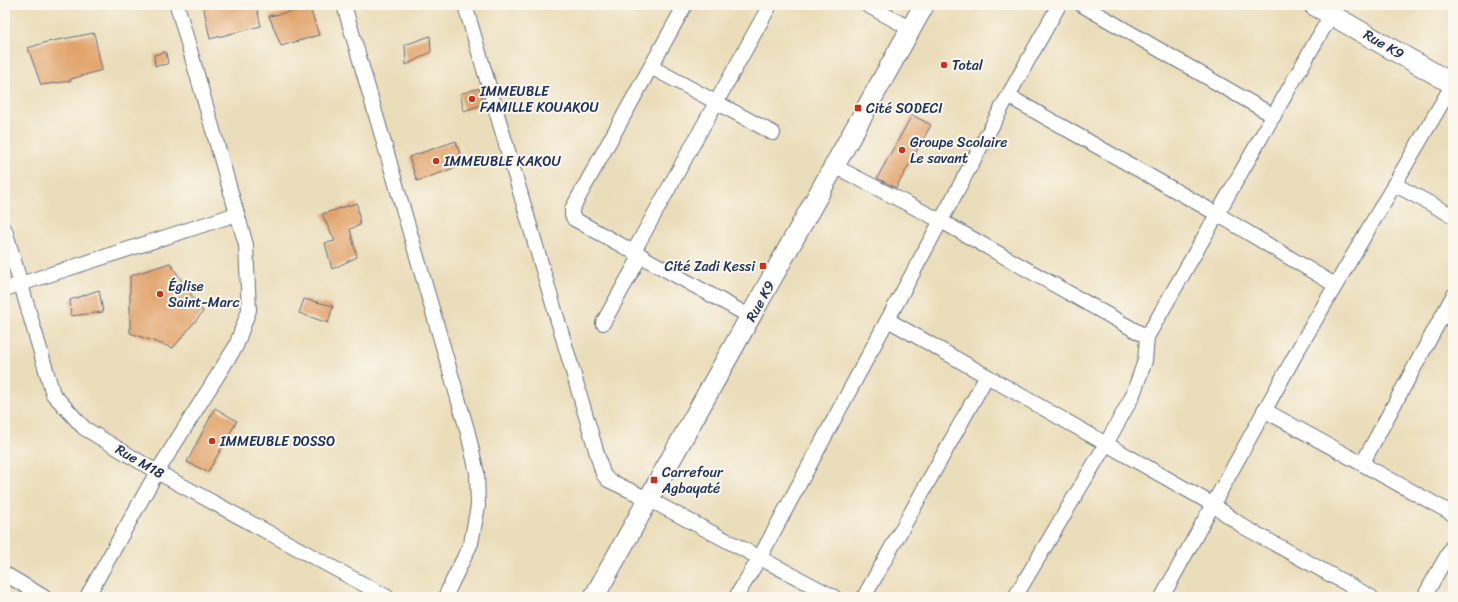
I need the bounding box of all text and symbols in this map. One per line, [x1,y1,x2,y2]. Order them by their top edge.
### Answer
street label: Rue K9 [1358,23,1409,66]
place label: Total [952,53,984,78]
marker: Total [939,60,949,70]
place label: IMMEUBLE FAMILLE KOUAKOU [479,79,599,120]
marker: IMMEUBLE FAMILLE KOUAKOU [467,94,477,104]
place label: Cité SODECI [866,96,943,121]
marker: Cité SODECI [853,103,863,113]
place label: Groupe Scolaire Le savant [910,130,1008,171]
marker: Groupe Scolaire Le savant [897,145,907,155]
place label: IMMEUBLE KAKOU [443,149,562,174]
marker: IMMEUBLE KAKOU [431,156,441,166]
place label: Cité Zadi Kessi [664,254,756,279]
marker: Cité Zadi Kessi [758,261,768,271]
place label: Église Saint-Marc [168,274,240,315]
street label: Rue K9 [739,276,782,327]
marker: Église Saint-Marc [155,289,165,299]
place label: IMMEUBLE DOSSO [219,429,335,454]
marker: IMMEUBLE DOSSO [207,436,217,446]
street label: Rue M18 [110,437,170,486]
place label: Carrefour Agbayaté [661,460,724,501]
marker: Carrefour Agbayaté [649,475,659,485]

